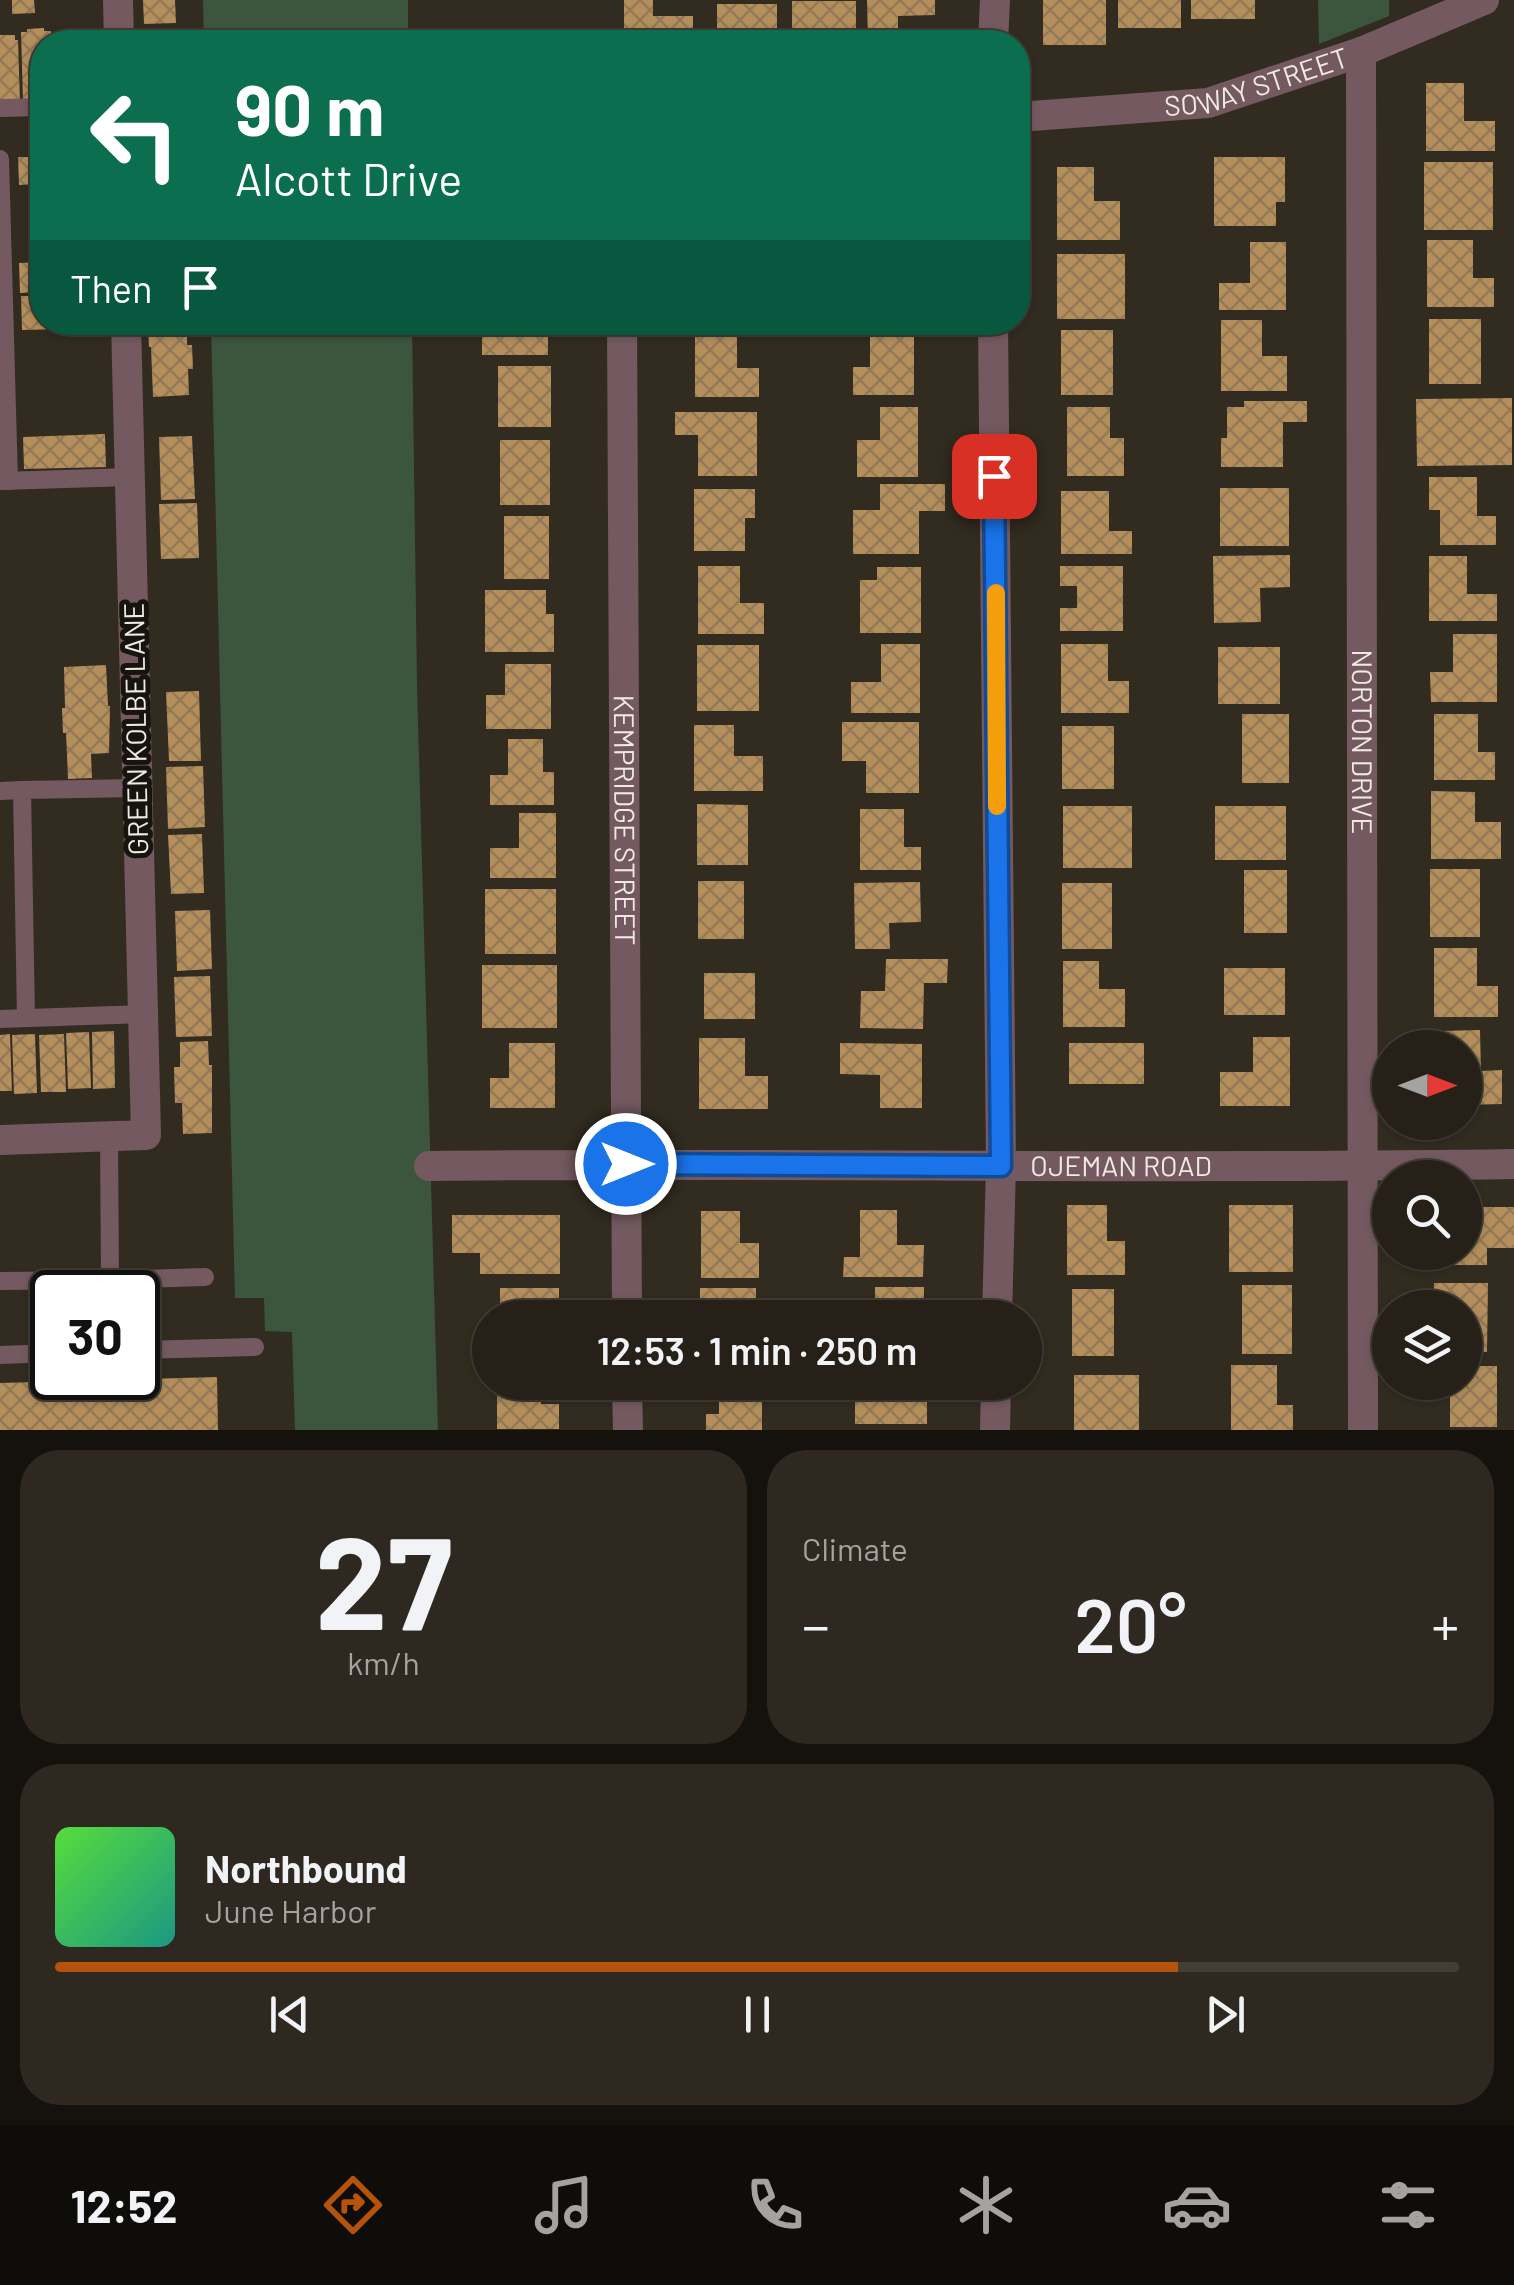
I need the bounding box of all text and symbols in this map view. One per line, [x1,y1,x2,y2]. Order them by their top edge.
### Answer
street label: SOWAY STREET [1163,39,1352,122]
text: 90 m [235,66,385,150]
icon: left [70,70,200,200]
text: Alcott Drive [235,151,462,205]
icon: arrive [173,260,228,315]
text: Then [70,265,153,311]
pin [952,434,1037,519]
icon: arrive [967,449,1022,504]
street label: GREEN KOLBE LANE [116,603,154,856]
street label: NORTON DRIVE [1346,650,1380,834]
street label: KEMPRIDGE STREET [608,695,643,945]
north arrow [1372,1030,1482,1140]
map controls [1372,1030,1482,1400]
position arrow [574,1112,678,1216]
street label: OJEMAN ROAD [1030,1148,1212,1182]
button: search [1372,1160,1482,1270]
speed limit sign: 30 [30,1270,160,1400]
button: layers [1372,1290,1482,1400]
text: 12:53 · 1 min · 250 m [597,1327,917,1373]
text: 27 [315,1500,452,1656]
text: Climate [802,1529,908,1567]
text: 20° [1074,1578,1187,1668]
text: − [802,1591,830,1657]
text: + [1431,1591,1459,1657]
text: km/h [347,1643,420,1681]
text: Northbound [205,1845,407,1891]
text: June Harbor [205,1891,376,1929]
icon: previous [262,1987,317,2042]
icon: pause [730,1987,785,2042]
icon: next [1198,1987,1253,2042]
icon: directions [318,2170,388,2240]
icon: music [529,2170,599,2240]
icon: phone [740,2170,810,2240]
icon: climate [951,2170,1021,2240]
icon: car [1162,2170,1232,2240]
icon: filters [1373,2170,1443,2240]
text: 12:52 [71,2178,177,2232]

